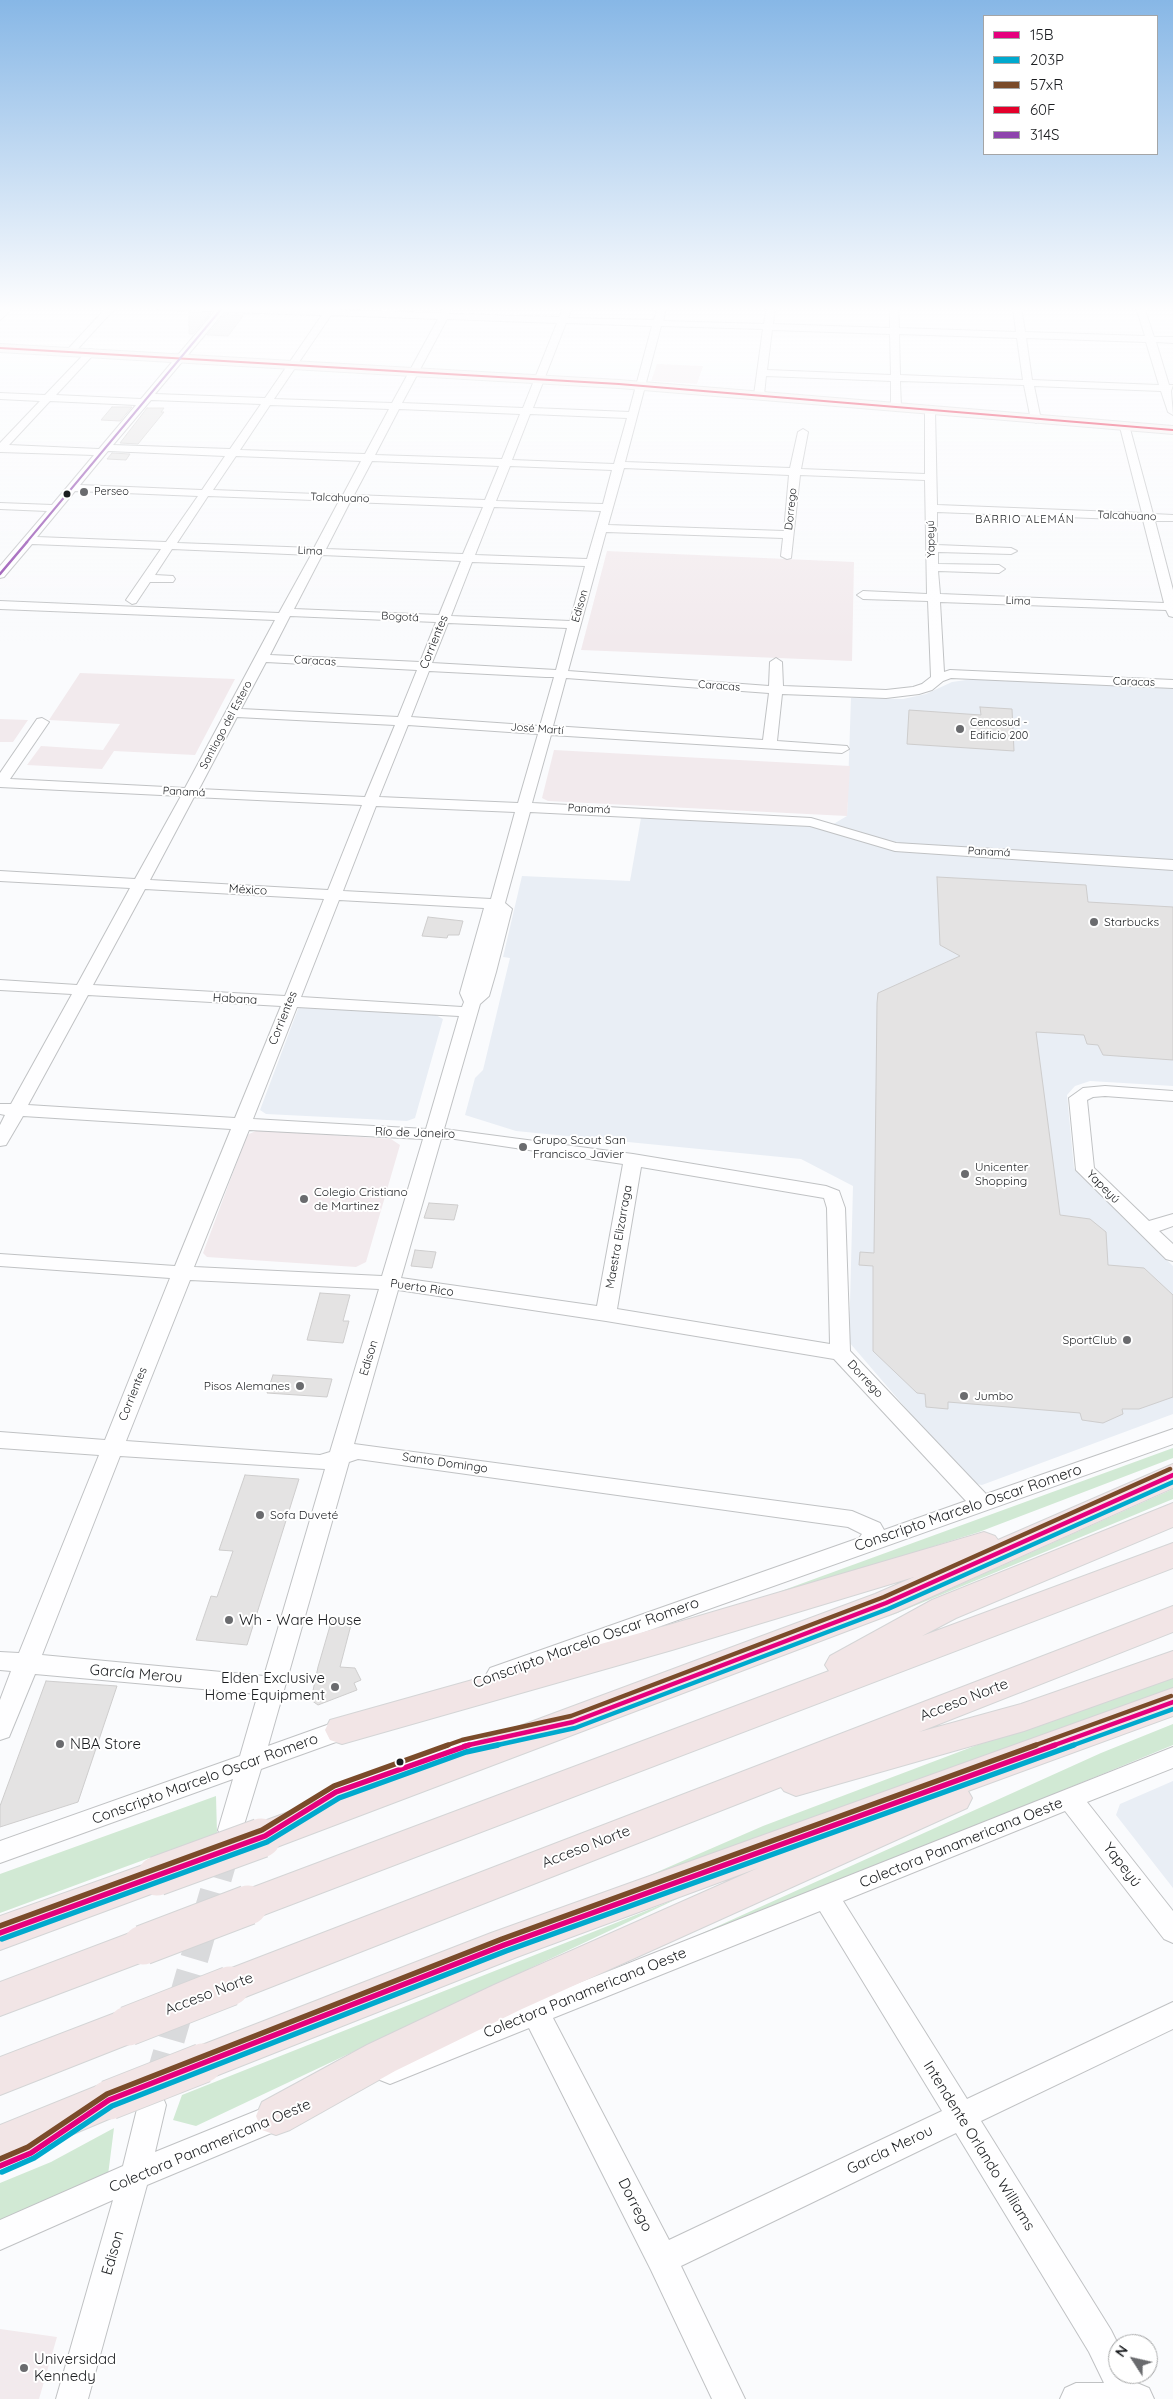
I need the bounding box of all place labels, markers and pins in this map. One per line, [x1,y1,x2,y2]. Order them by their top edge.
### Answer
place label: Perseo [94,485,129,499]
marker: Perseo [78,486,90,498]
unlabelled marker [62,489,72,499]
place label: Cencosud - Edificio 200 [970,716,1028,742]
marker: Cencosud - Edificio 200 [954,723,966,735]
place label: Starbucks [1104,915,1159,929]
marker: Starbucks [1088,916,1100,928]
place label: Grupo Scout San Francisco Javier [533,1133,626,1161]
marker: Grupo Scout San Francisco Javier [517,1141,529,1153]
place label: Unicenter Shopping [975,1160,1028,1188]
marker: Unicenter Shopping [959,1168,971,1180]
place label: Colegio Cristiano de Martinez [314,1185,408,1213]
marker: Colegio Cristiano de Martinez [298,1193,310,1205]
place label: SportClub [1062,1333,1117,1347]
marker: SportClub [1121,1334,1133,1346]
place label: Pisos Alemanes [204,1379,290,1393]
marker: Pisos Alemanes [294,1380,306,1392]
place label: Jumbo [974,1389,1013,1403]
marker: Jumbo [958,1390,970,1402]
place label: Sofa Duveté [270,1508,338,1522]
marker: Sofa Duveté [254,1509,266,1521]
place label: Wh - Ware House [239,1611,361,1629]
marker: Wh - Ware House [223,1614,235,1626]
place label: Elden Exclusive Home Equipment [205,1669,325,1704]
marker: Elden Exclusive Home Equipment [329,1681,341,1693]
place label: NBA Store [70,1735,141,1753]
marker: NBA Store [54,1738,66,1750]
unlabelled marker [395,1757,405,1767]
place label: Universidad Kennedy [34,2350,116,2385]
marker: Universidad Kennedy [18,2362,30,2374]

